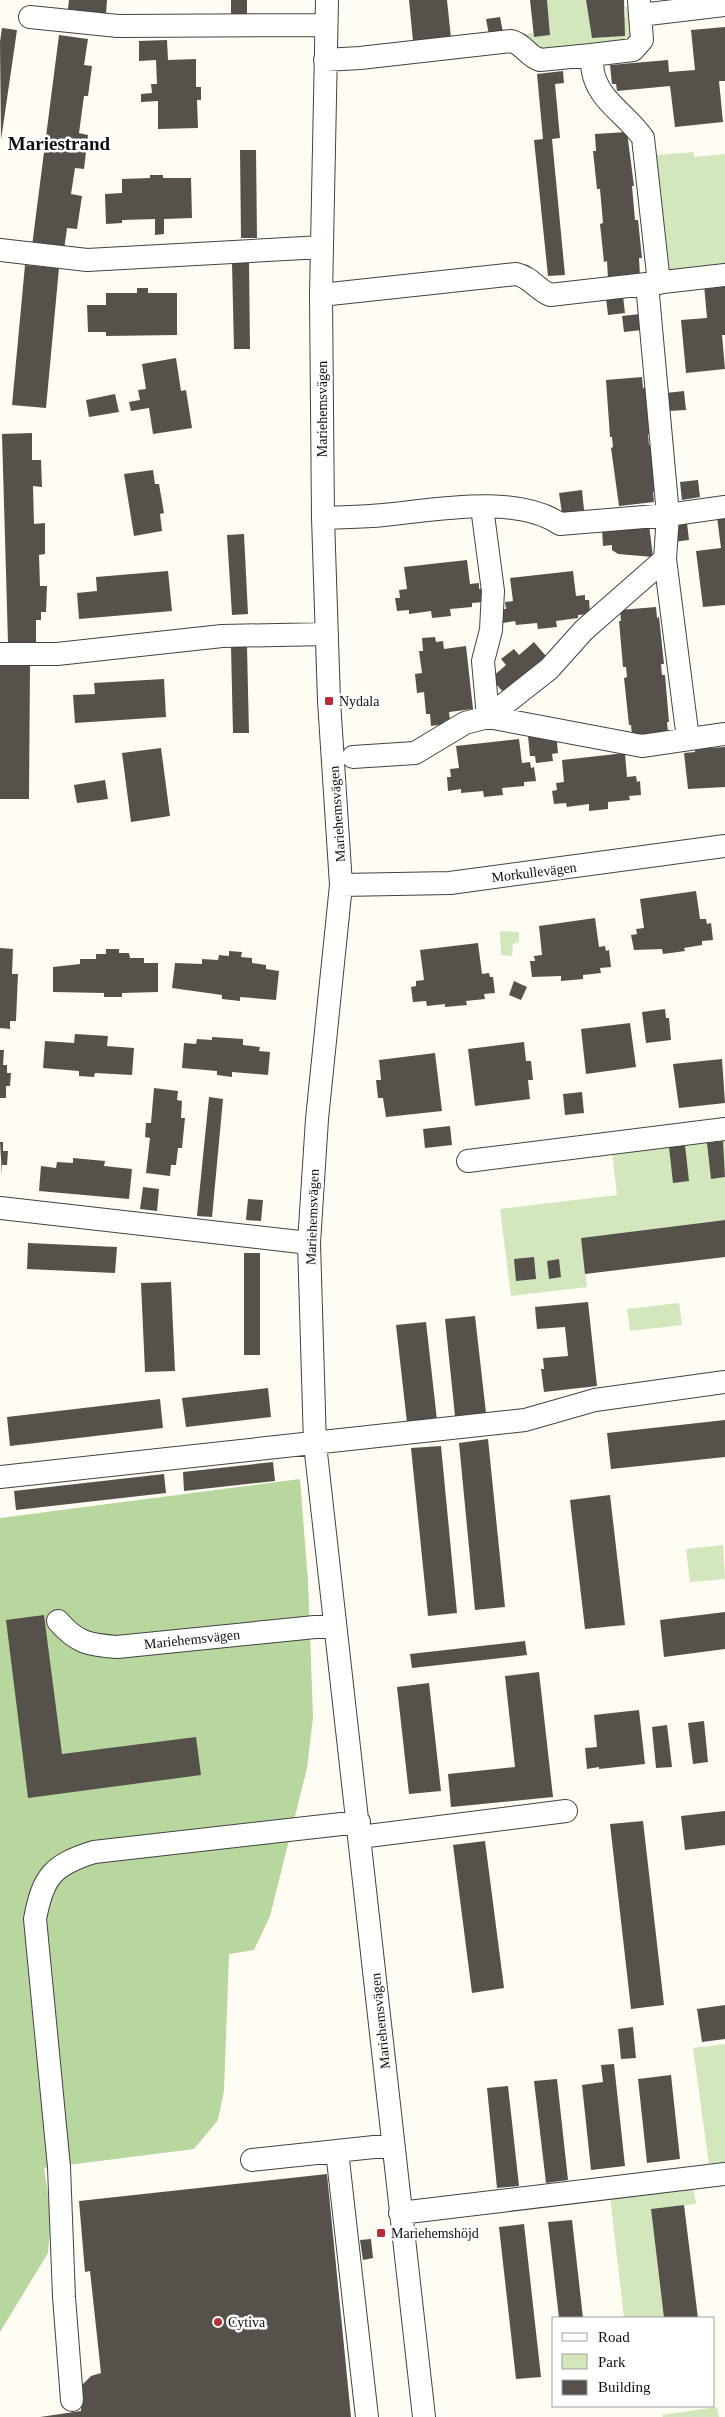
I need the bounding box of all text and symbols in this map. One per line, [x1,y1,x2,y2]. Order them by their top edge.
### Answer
district label: Mariestrand [8,133,111,154]
street label: Mariehemsvägen [315,361,330,457]
place label: Nydala [339,694,380,709]
marker: Nydala [323,695,335,707]
street label: Mariehemsvägen [327,765,348,863]
street label: Morkullevägen [491,860,577,885]
street label: Mariehemsvägen [303,1169,322,1265]
street label: Mariehemsvägen [143,1627,241,1652]
street label: Mariehemsvägen [368,1972,393,2070]
place label: Mariehemshöjd [391,2226,479,2241]
marker: Mariehemshöjd [375,2227,387,2239]
place label: Cytiva [228,2315,266,2330]
marker: Cytiva [212,2316,224,2328]
legend [552,2317,715,2407]
text: Road [598,2329,630,2345]
text: Park [598,2354,626,2370]
text: Building [598,2379,651,2395]

